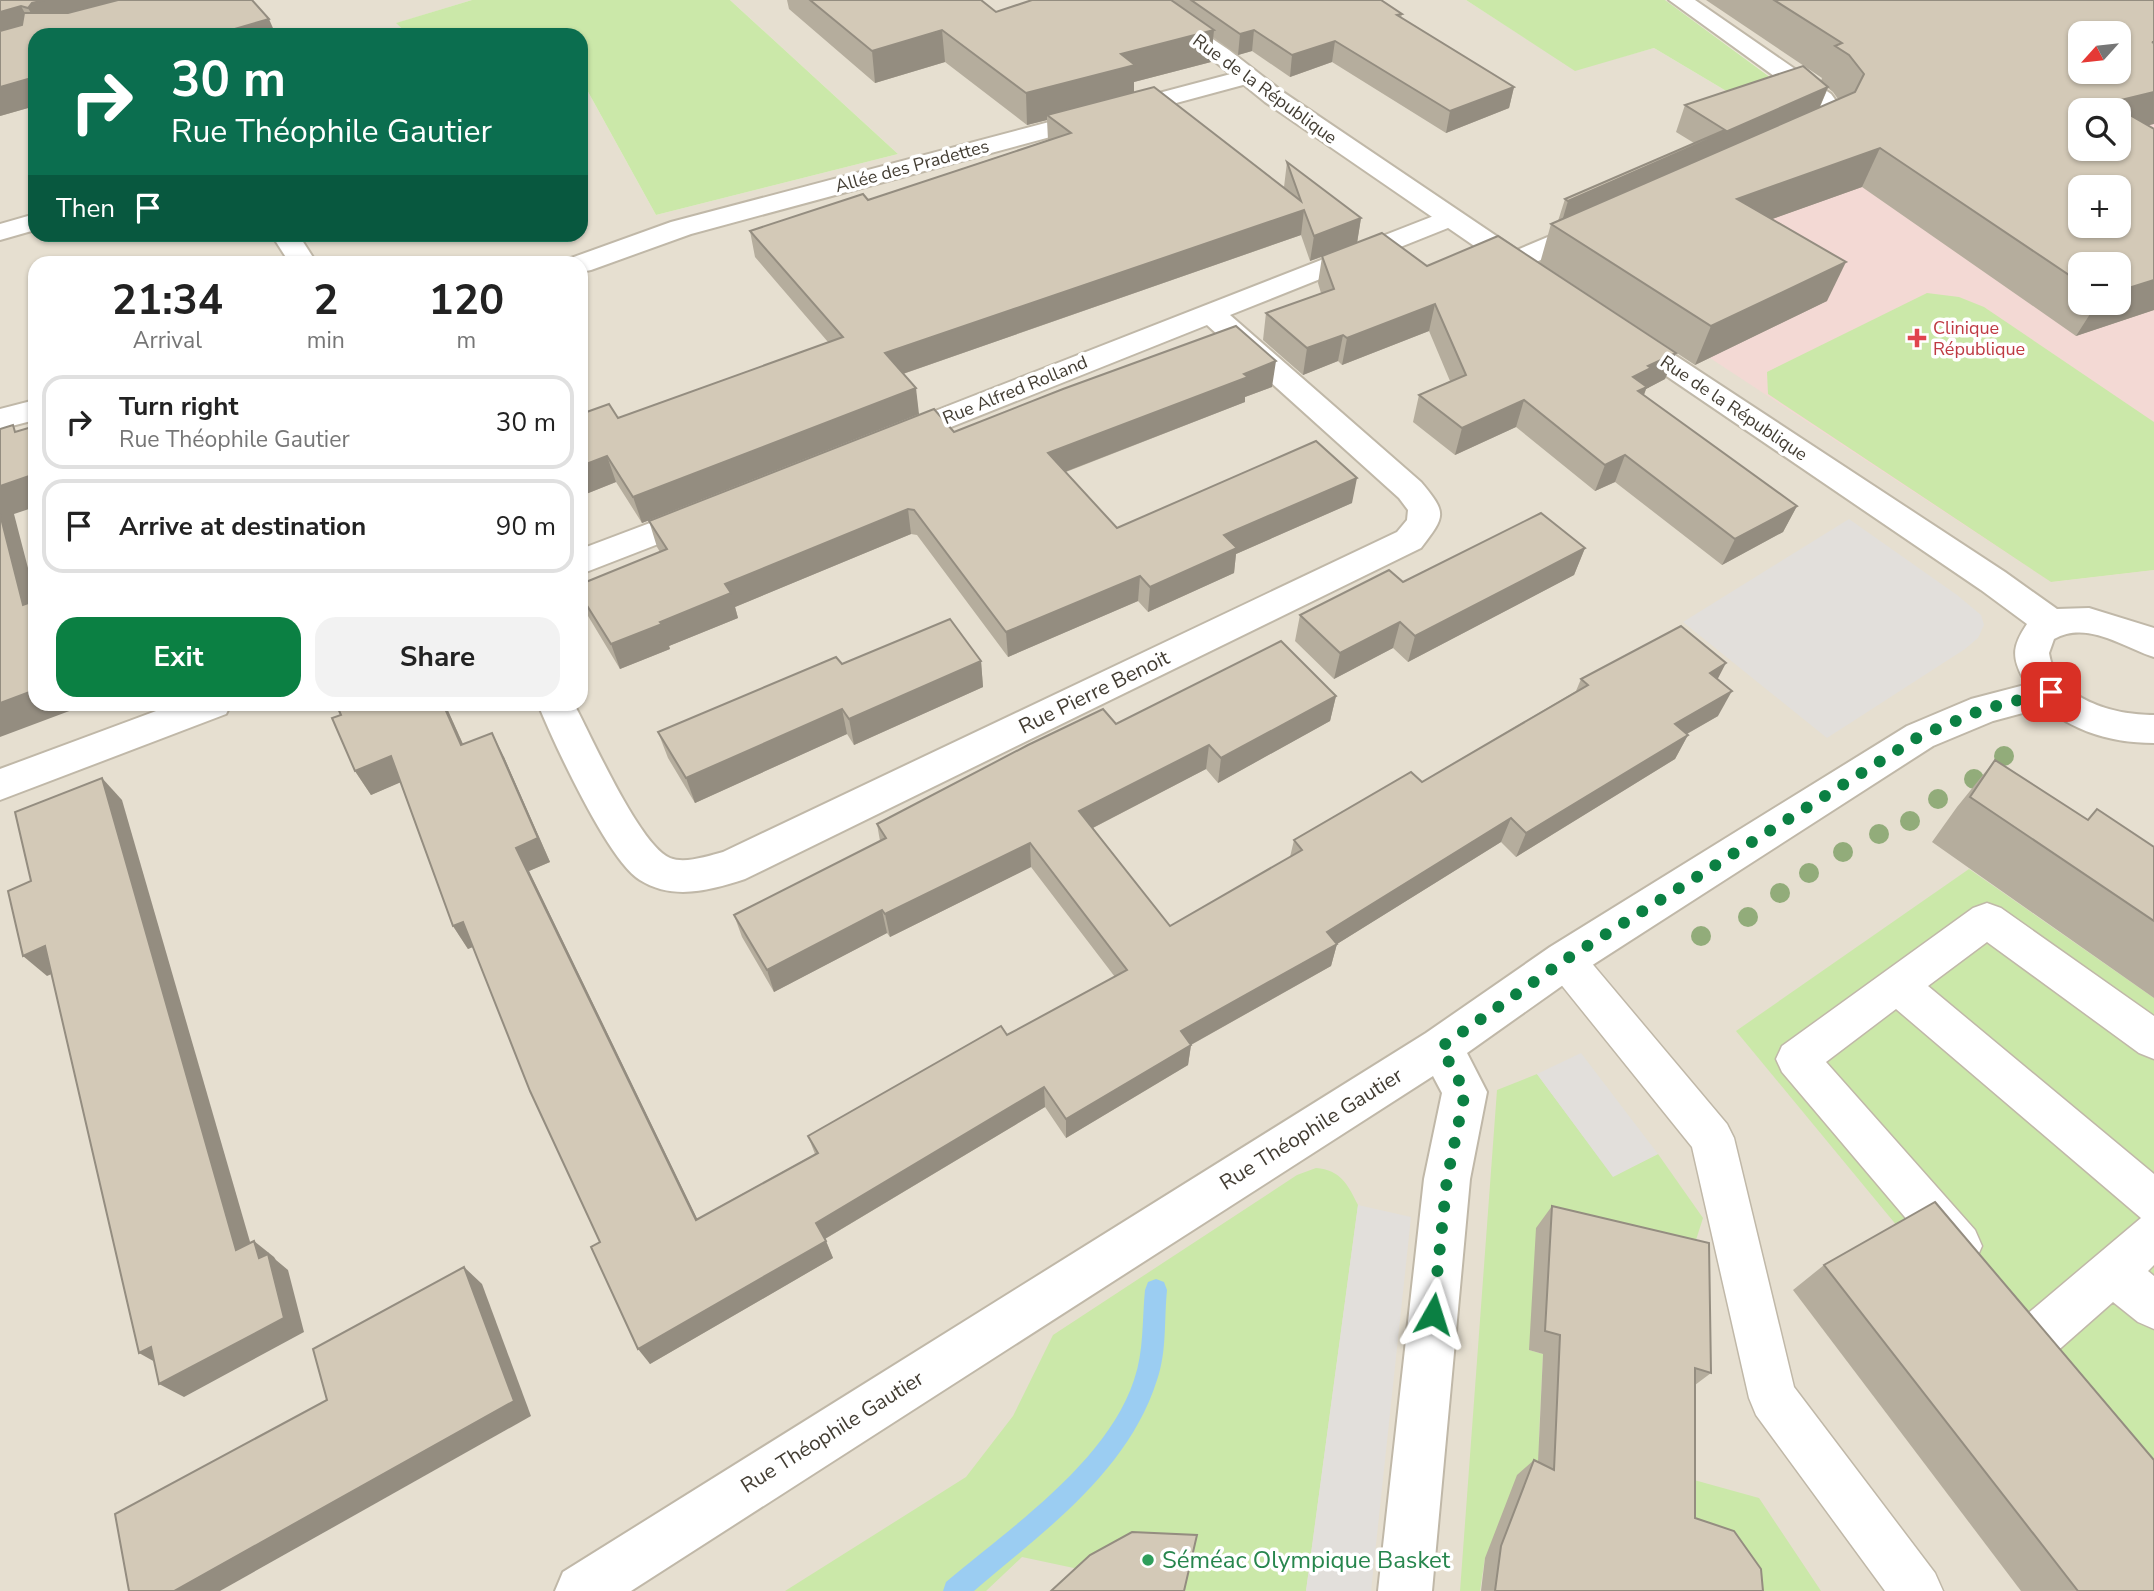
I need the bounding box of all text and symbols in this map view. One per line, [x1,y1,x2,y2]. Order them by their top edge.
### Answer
north arrow [2068,21,2132,84]
map controls [2068,21,2131,315]
street label: Rue de la République [1188,29,1342,149]
text: 30 m [171,46,286,113]
icon: right [56,56,147,147]
button: search [2068,98,2131,161]
text: Rue Théophile Gautier [171,110,492,153]
street label: Allée des Pradettes [832,134,992,198]
button: + [2068,175,2131,238]
icon: arrive [129,189,167,227]
text: Then [56,191,115,226]
button: − [2068,252,2131,315]
text: 21:34 [112,272,223,329]
text: 2 [313,272,338,329]
text: 120 [429,272,504,329]
place label: Clinique République [1933,316,2025,361]
text: Arrival [133,325,202,356]
text: min [307,325,345,356]
text: m [457,325,476,356]
marker: Clinique République [1907,328,1927,348]
street label: Rue Alfred Rolland [939,350,1091,430]
street label: Rue de la République [1656,350,1812,466]
text: Turn right [119,389,238,424]
icon: right [60,403,98,441]
text: 30 m [496,405,556,440]
text: Rue Théophile Gautier [119,424,350,455]
icon: arrive [60,507,98,545]
text: Arrive at destination [119,509,366,544]
text: 90 m [496,509,556,544]
button: Exit [56,617,301,697]
button: Share [315,617,560,697]
street label: Rue Pierre Benoit [1014,643,1175,741]
pin [2021,662,2081,722]
icon: arrive [2032,673,2070,711]
street label: Rue Théophile Gautier [1214,1061,1408,1197]
position arrow [1396,1277,1470,1351]
street label: Rue Théophile Gautier [735,1364,929,1500]
place label: Séméac Olympique Basket [1162,1544,1451,1576]
marker: Séméac Olympique Basket [1140,1552,1156,1568]

